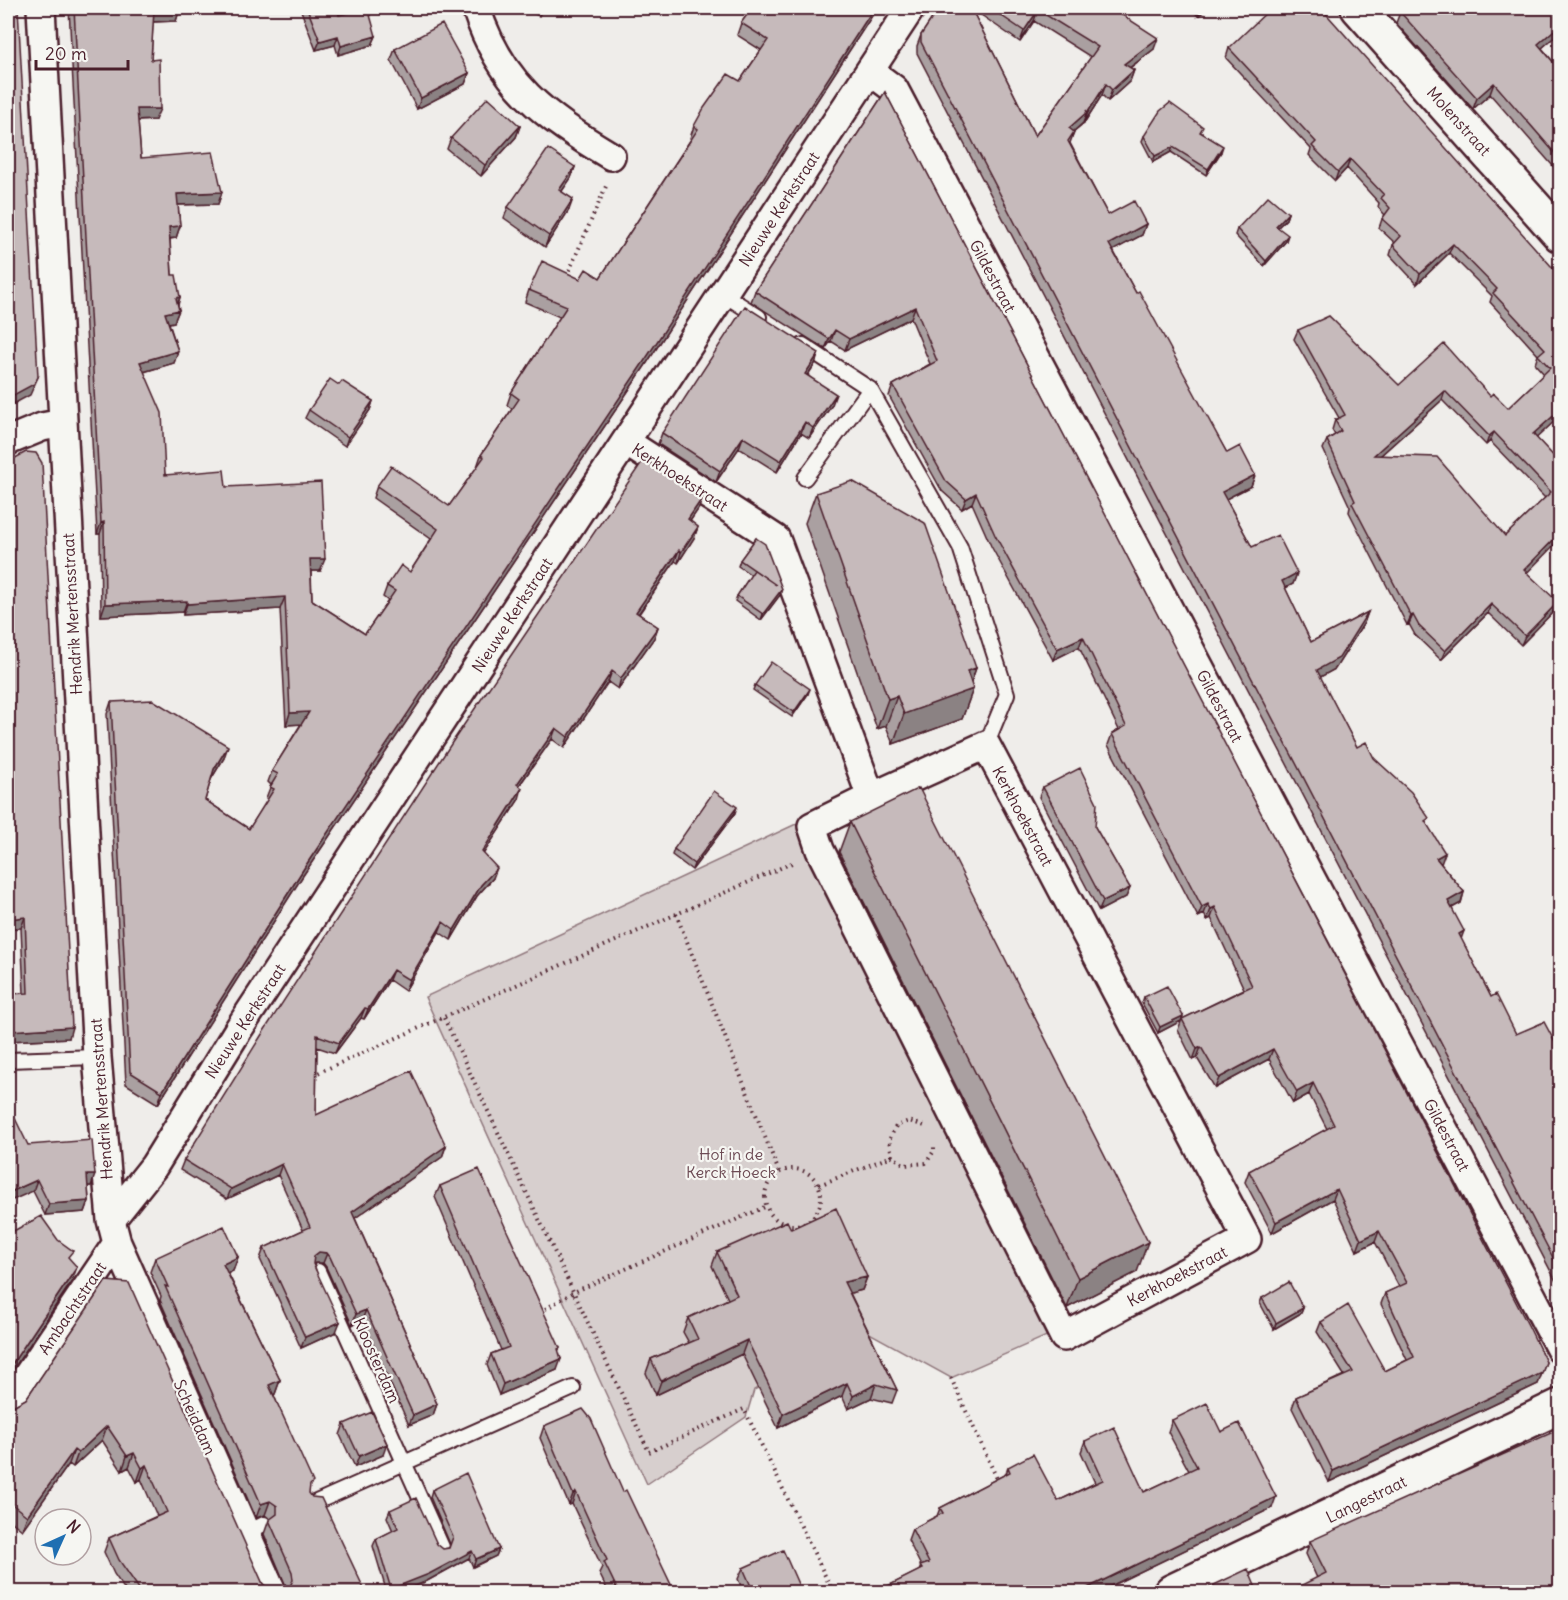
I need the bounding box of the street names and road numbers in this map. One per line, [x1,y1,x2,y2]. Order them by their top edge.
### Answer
street label: Molenstraat [1423,82,1496,160]
street label: Nieuwe Kerkstraat [734,147,824,270]
street label: Gildestraat [966,236,1021,316]
street label: Kerkhoekstraat [628,439,732,516]
street label: Hendrik Mertensstraat [58,532,86,695]
street label: Nieuwe Kerkstraat [467,553,557,676]
street label: Gildestraat [1193,666,1248,746]
street label: Kerkhoekstraat [988,763,1058,870]
street label: Nieuwe Kerkstraat [200,959,290,1082]
street label: Hendrik Mertensstraat [85,1017,117,1180]
street label: Gildestraat [1420,1095,1475,1175]
street label: Kerkhoekstraat [1124,1241,1231,1311]
street label: Ambachtstraat [34,1257,111,1358]
street label: Kloosterdam [349,1314,405,1406]
street label: Scheiddam [169,1376,221,1458]
street label: Langestraat [1322,1471,1410,1527]

